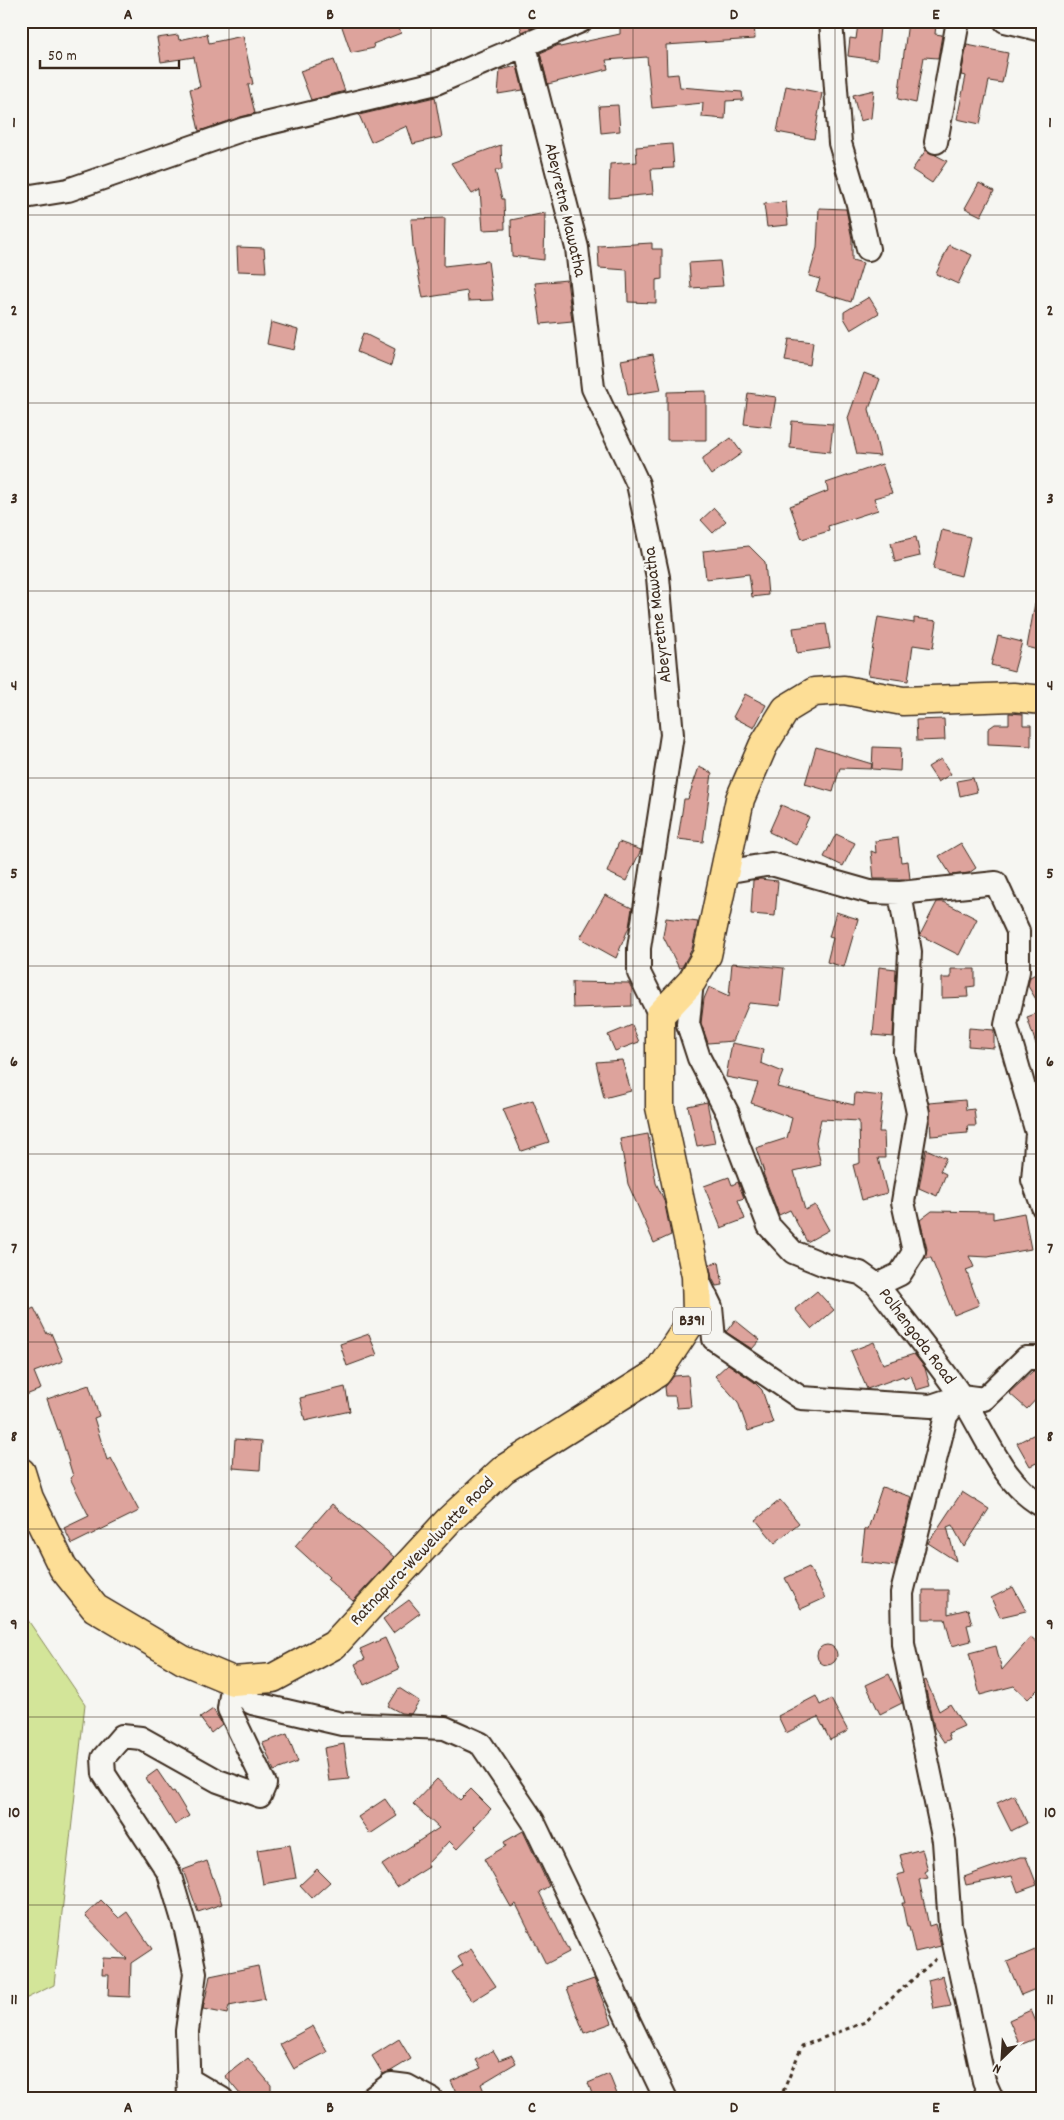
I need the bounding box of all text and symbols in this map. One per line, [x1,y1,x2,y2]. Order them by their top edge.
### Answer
text: A [124,4,133,27]
text: B [326,4,334,27]
text: C [528,4,536,27]
text: D [730,4,739,27]
text: E [932,4,940,27]
scale bar [40,38,179,70]
text: 50 m [48,46,77,68]
text: 1 [12,112,16,135]
text: 1 [1048,112,1052,135]
street label: Abeyretne Mawatha [536,141,592,280]
text: 2 [11,300,18,323]
text: 2 [1047,300,1054,323]
text: 3 [10,488,18,511]
text: 3 [1046,488,1054,511]
street label: Abeyretne Mawatha [638,545,680,684]
text: 4 [11,675,17,698]
text: 4 [1047,675,1053,698]
text: 5 [10,863,18,886]
text: 5 [1046,863,1054,886]
text: 6 [10,1051,18,1074]
text: 6 [1046,1051,1054,1074]
text: 7 [11,1238,17,1261]
text: 7 [1047,1238,1053,1261]
street label: Polhengoda Road [871,1283,961,1391]
road number: B391 [673,1308,711,1334]
text: 8 [11,1426,18,1449]
text: 8 [1047,1426,1054,1449]
street label: Ratnapura-Wewelwatte Road [345,1472,501,1632]
text: 9 [10,1614,18,1637]
text: 9 [1046,1614,1054,1637]
text: 10 [8,1802,20,1825]
text: 10 [1044,1802,1056,1825]
text: 11 [10,1989,18,2012]
text: 11 [1046,1989,1054,2012]
north arrow [976,2032,1026,2082]
text: N [990,2057,1005,2078]
text: A [124,2097,133,2120]
text: B [326,2097,334,2120]
text: C [528,2097,536,2120]
text: D [730,2097,739,2120]
text: E [932,2097,940,2120]

